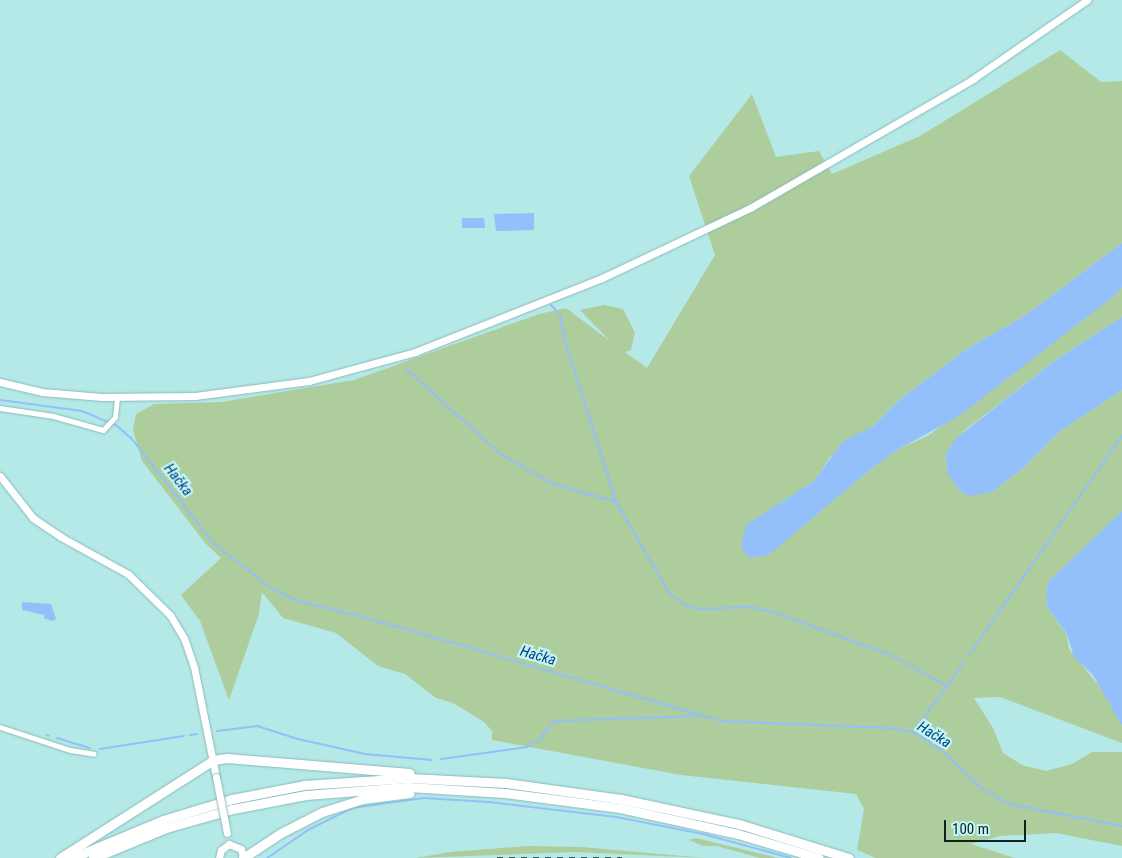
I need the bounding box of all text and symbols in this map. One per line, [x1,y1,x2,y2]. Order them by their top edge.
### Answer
water label: Hačka [160,460,196,500]
water label: Hačka [518,642,558,670]
water label: Hačka [914,718,954,752]
scale bar [947,810,1030,842]
text: 100 m [952,820,989,838]

